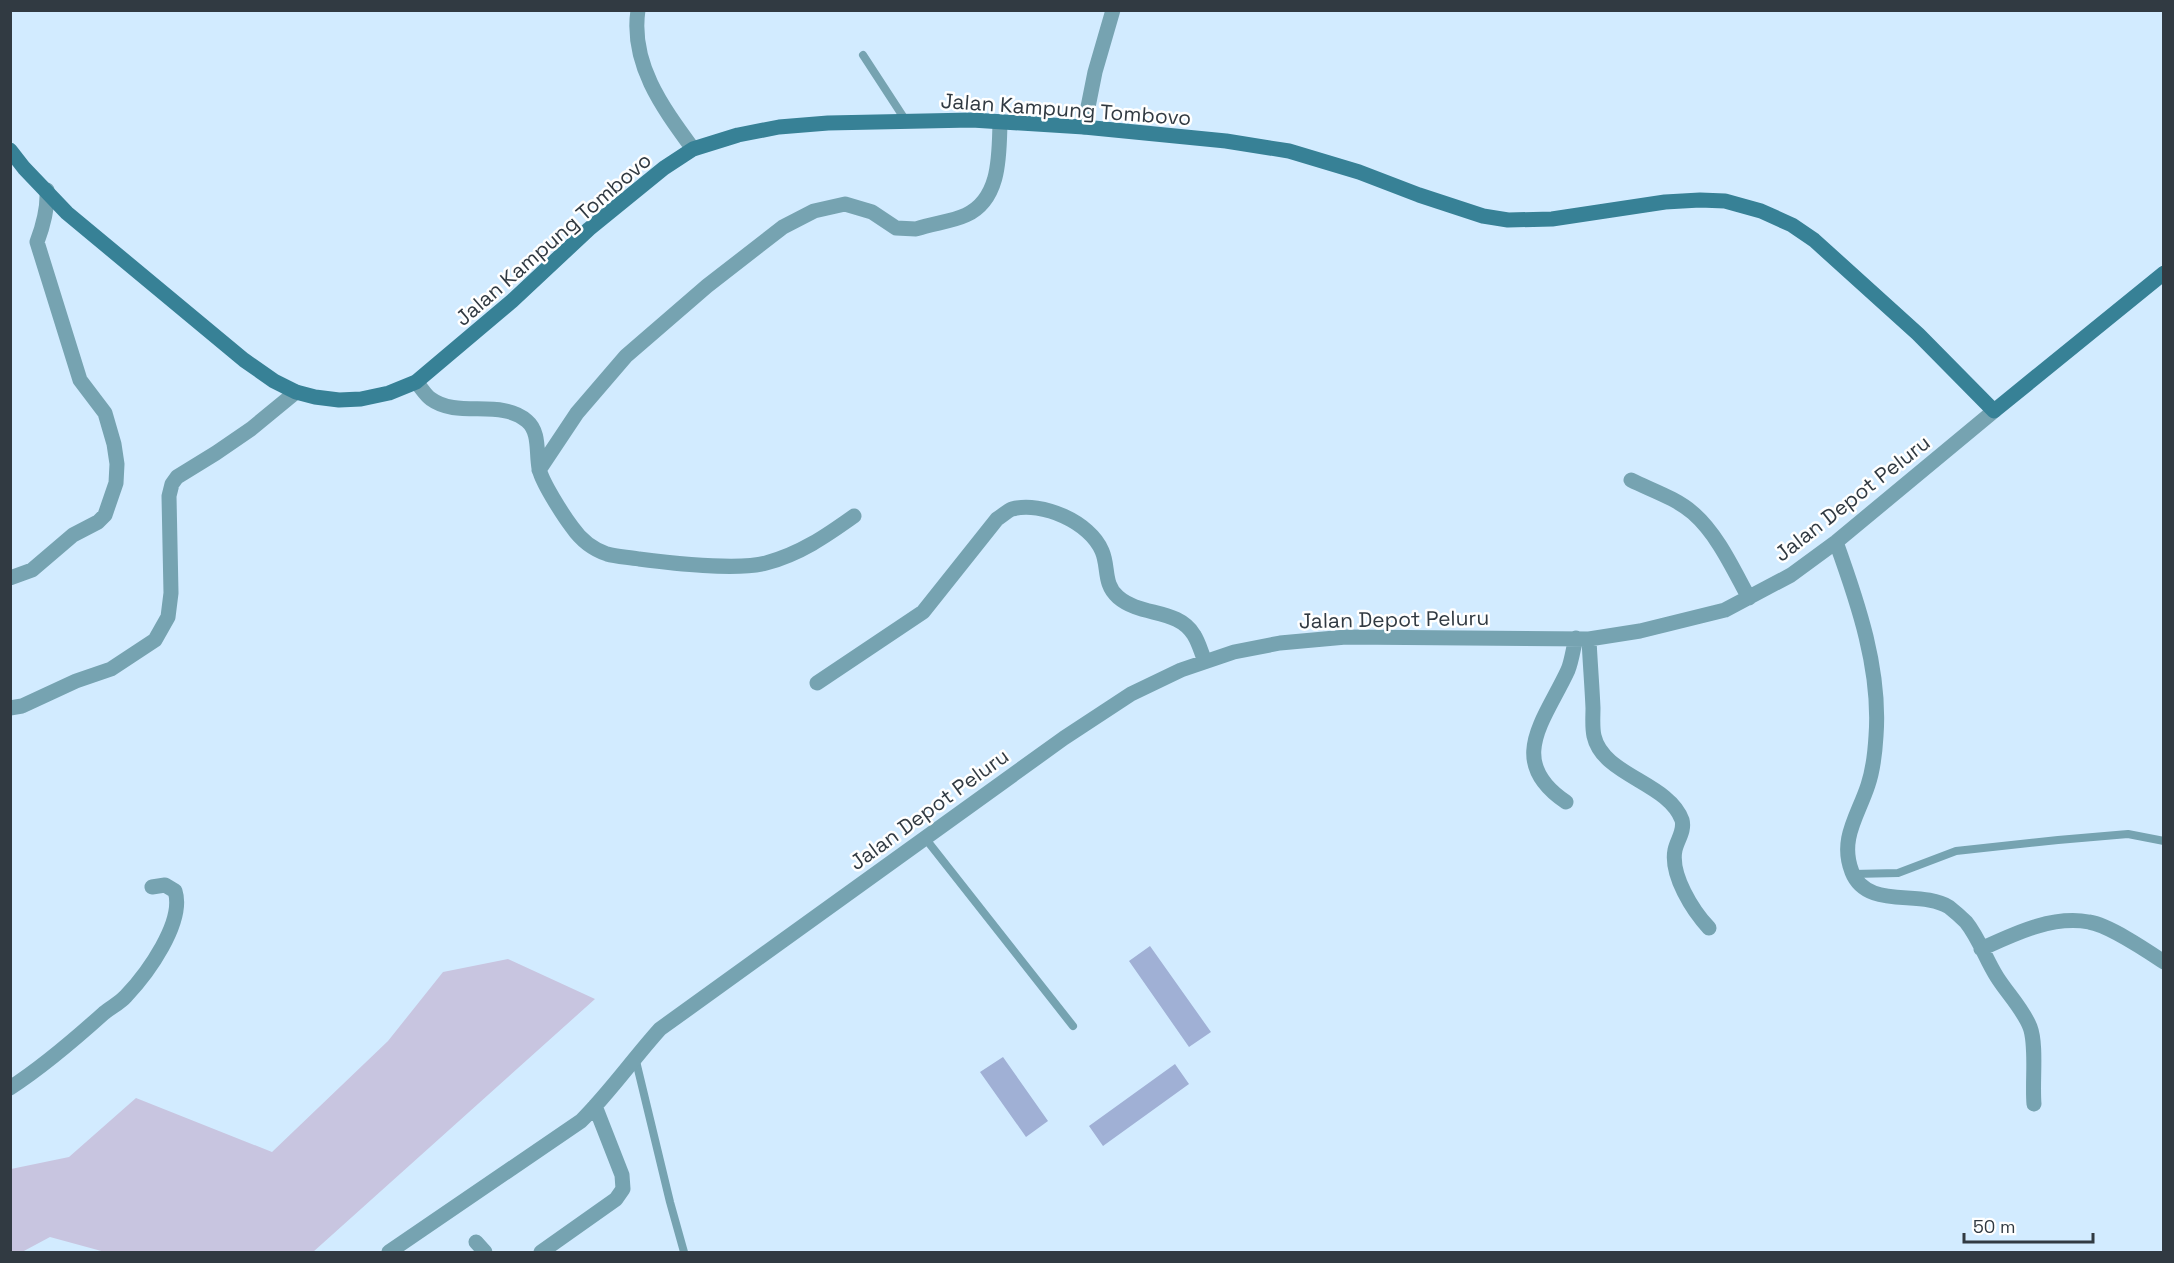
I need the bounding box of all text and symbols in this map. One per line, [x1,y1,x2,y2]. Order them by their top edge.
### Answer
street label: Jalan Kampung Tombovo [940,87,1192,131]
street label: Jalan Kampung Tombovo [449,146,657,332]
street label: Jalan Depot Peluru [1769,429,1935,567]
street label: Jalan Depot Peluru [1299,604,1489,634]
street label: Jalan Depot Peluru [844,742,1014,876]
scale bar [1964,1206,2093,1244]
text: 50 m [1973,1215,2015,1238]

